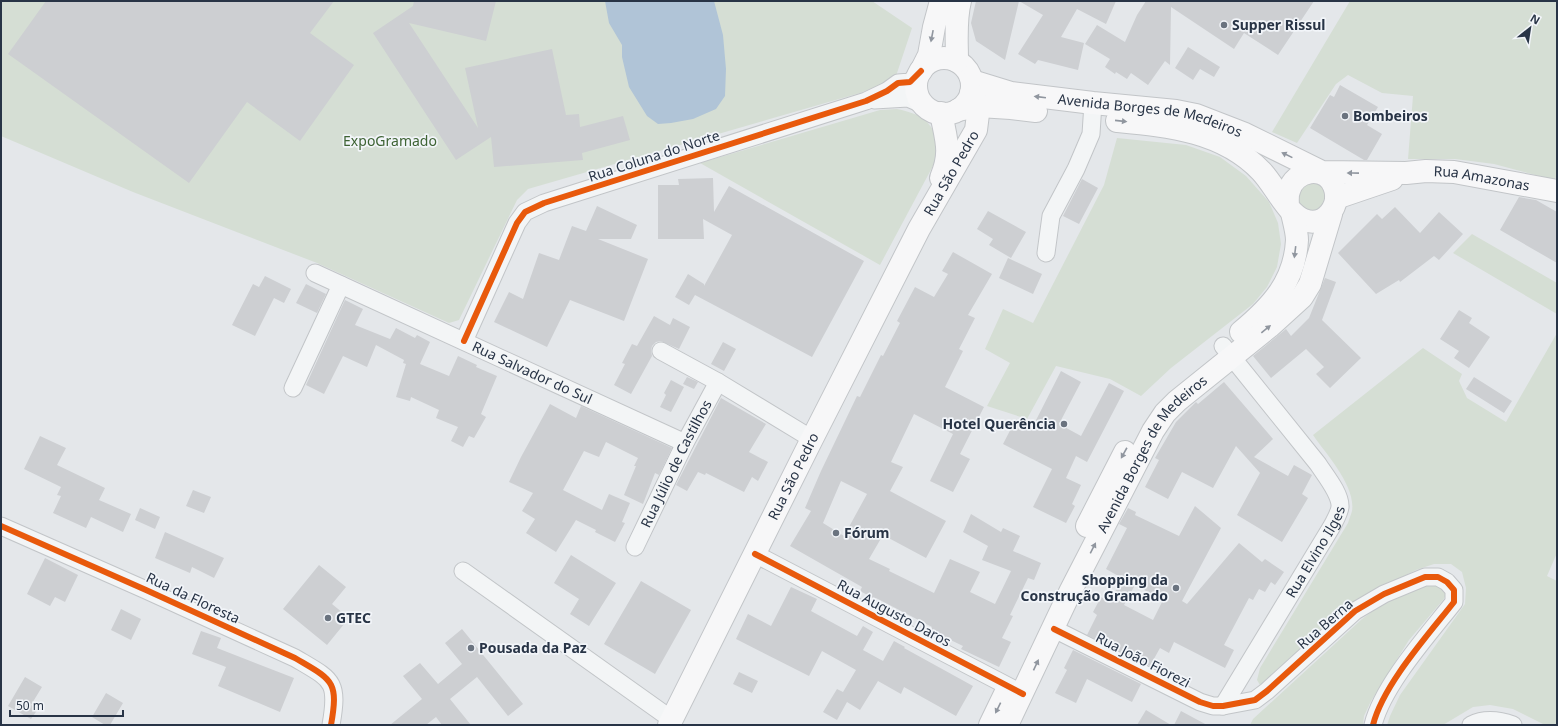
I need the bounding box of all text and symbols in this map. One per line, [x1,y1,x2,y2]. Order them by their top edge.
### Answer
north arrow [1510,8,1550,48]
text: N [1528,10,1543,28]
place label: Supper Rissul [1232,15,1325,34]
marker: Supper Rissul [1219,20,1229,30]
one-way arrow [929,30,935,43]
street label: Avenida Borges de Medeiros [1057,89,1245,141]
one-way arrow [1034,93,1046,100]
place label: Bombeiros [1353,106,1428,125]
marker: Bombeiros [1340,111,1350,121]
one-way arrow [1115,118,1127,124]
street label: Rua Coluna do Norte [586,125,722,186]
street label: Rua São Pedro [919,127,983,219]
park label: ExpoGramado [343,131,437,150]
one-way arrow [1281,152,1292,158]
street label: Rua Amazonas [1433,161,1532,195]
one-way arrow [1346,170,1359,176]
one-way arrow [1292,246,1298,258]
one-way arrow [1260,325,1271,334]
street label: Rua Salvador do Sul [469,336,596,408]
street label: Avenida Borges de Medeiros [1092,370,1211,536]
street label: Rua Júlio de Castilhos [636,396,716,530]
place label: Hotel Querência [943,414,1056,433]
marker: Hotel Querência [1059,419,1069,429]
street label: Rua São Pedro [763,429,823,523]
one-way arrow [1121,447,1128,459]
street label: Rua Elvino Ilges [1281,504,1349,601]
place label: Fórum [844,523,889,542]
marker: Fórum [831,528,841,538]
one-way arrow [1089,542,1096,553]
street label: Rua da Floresta [143,568,243,628]
place label: Shopping da Construção Gramado [1021,570,1168,605]
street label: Rua Augusto Daros [834,575,955,651]
marker: Shopping da Construção Gramado [1171,583,1181,593]
street label: Rua Berna [1293,594,1357,653]
place label: GTEC [336,608,371,627]
marker: GTEC [323,613,333,623]
street label: Rua João Fiorezi [1093,628,1194,692]
place label: Pousada da Paz [479,638,587,657]
marker: Pousada da Paz [466,643,476,653]
one-way arrow [1033,659,1039,670]
scale bar [10,692,123,718]
text: 50 m [16,697,44,714]
one-way arrow [995,702,1002,713]

